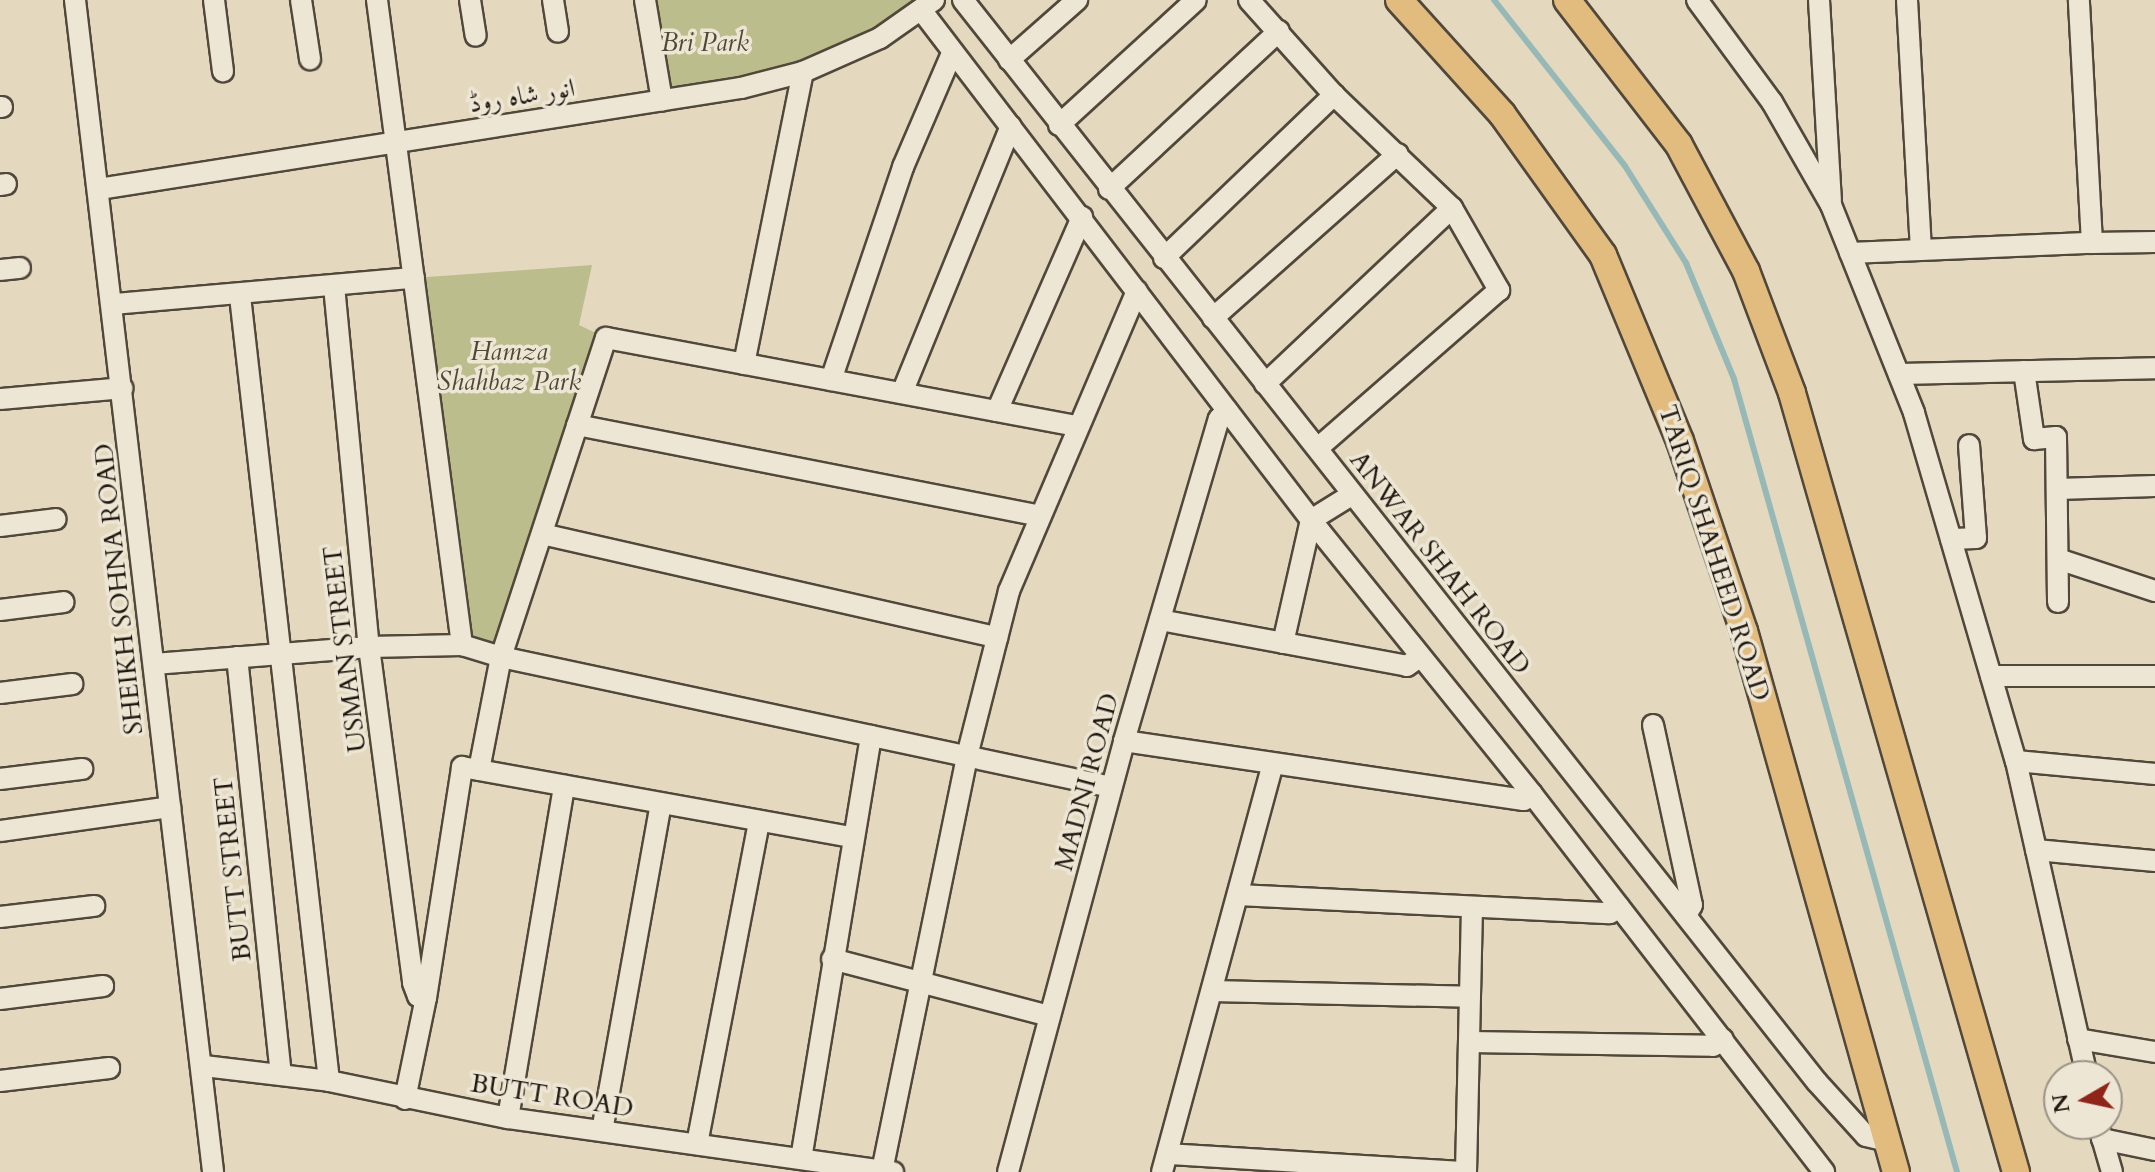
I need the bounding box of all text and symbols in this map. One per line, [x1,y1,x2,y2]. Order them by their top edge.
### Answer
park label: Bri Park [661,27,749,59]
street label: انور شاہ روڈ [467,72,577,120]
park label: Hamza Shahbaz Park [437,336,581,398]
street label: TARIQ SHAHEED ROAD [1651,401,1777,705]
street label: SHEIKH SOHNA ROAD [88,442,150,736]
street label: ANWAR SHAH ROAD [1343,445,1537,681]
street label: USMAN STREET [317,544,373,754]
street label: MADNI ROAD [1048,690,1126,874]
street label: BUTT STREET [208,775,258,963]
north arrow [2043,1060,2123,1140]
street label: BUTT ROAD [469,1068,635,1124]
text: N [2045,1092,2078,1115]

